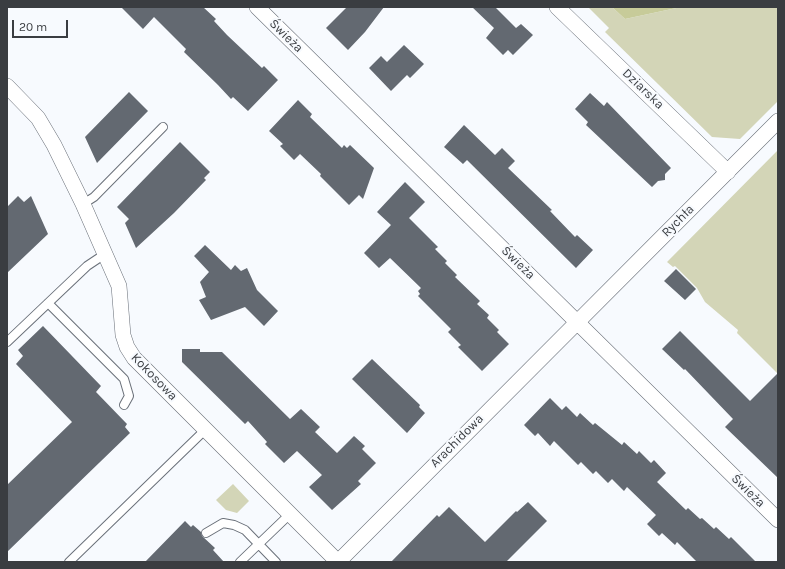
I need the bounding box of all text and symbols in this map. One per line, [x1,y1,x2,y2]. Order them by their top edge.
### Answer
scale bar [14,12,70,38]
street label: Świeża [266,16,306,56]
text: 20 m [19,20,47,34]
street label: Dziarska [619,65,667,113]
street label: Rychła [659,202,697,240]
street label: Świeża [498,243,538,283]
street label: Kokosowa [128,350,180,404]
street label: Arachidowa [427,411,487,471]
street label: Świeża [728,471,768,511]

